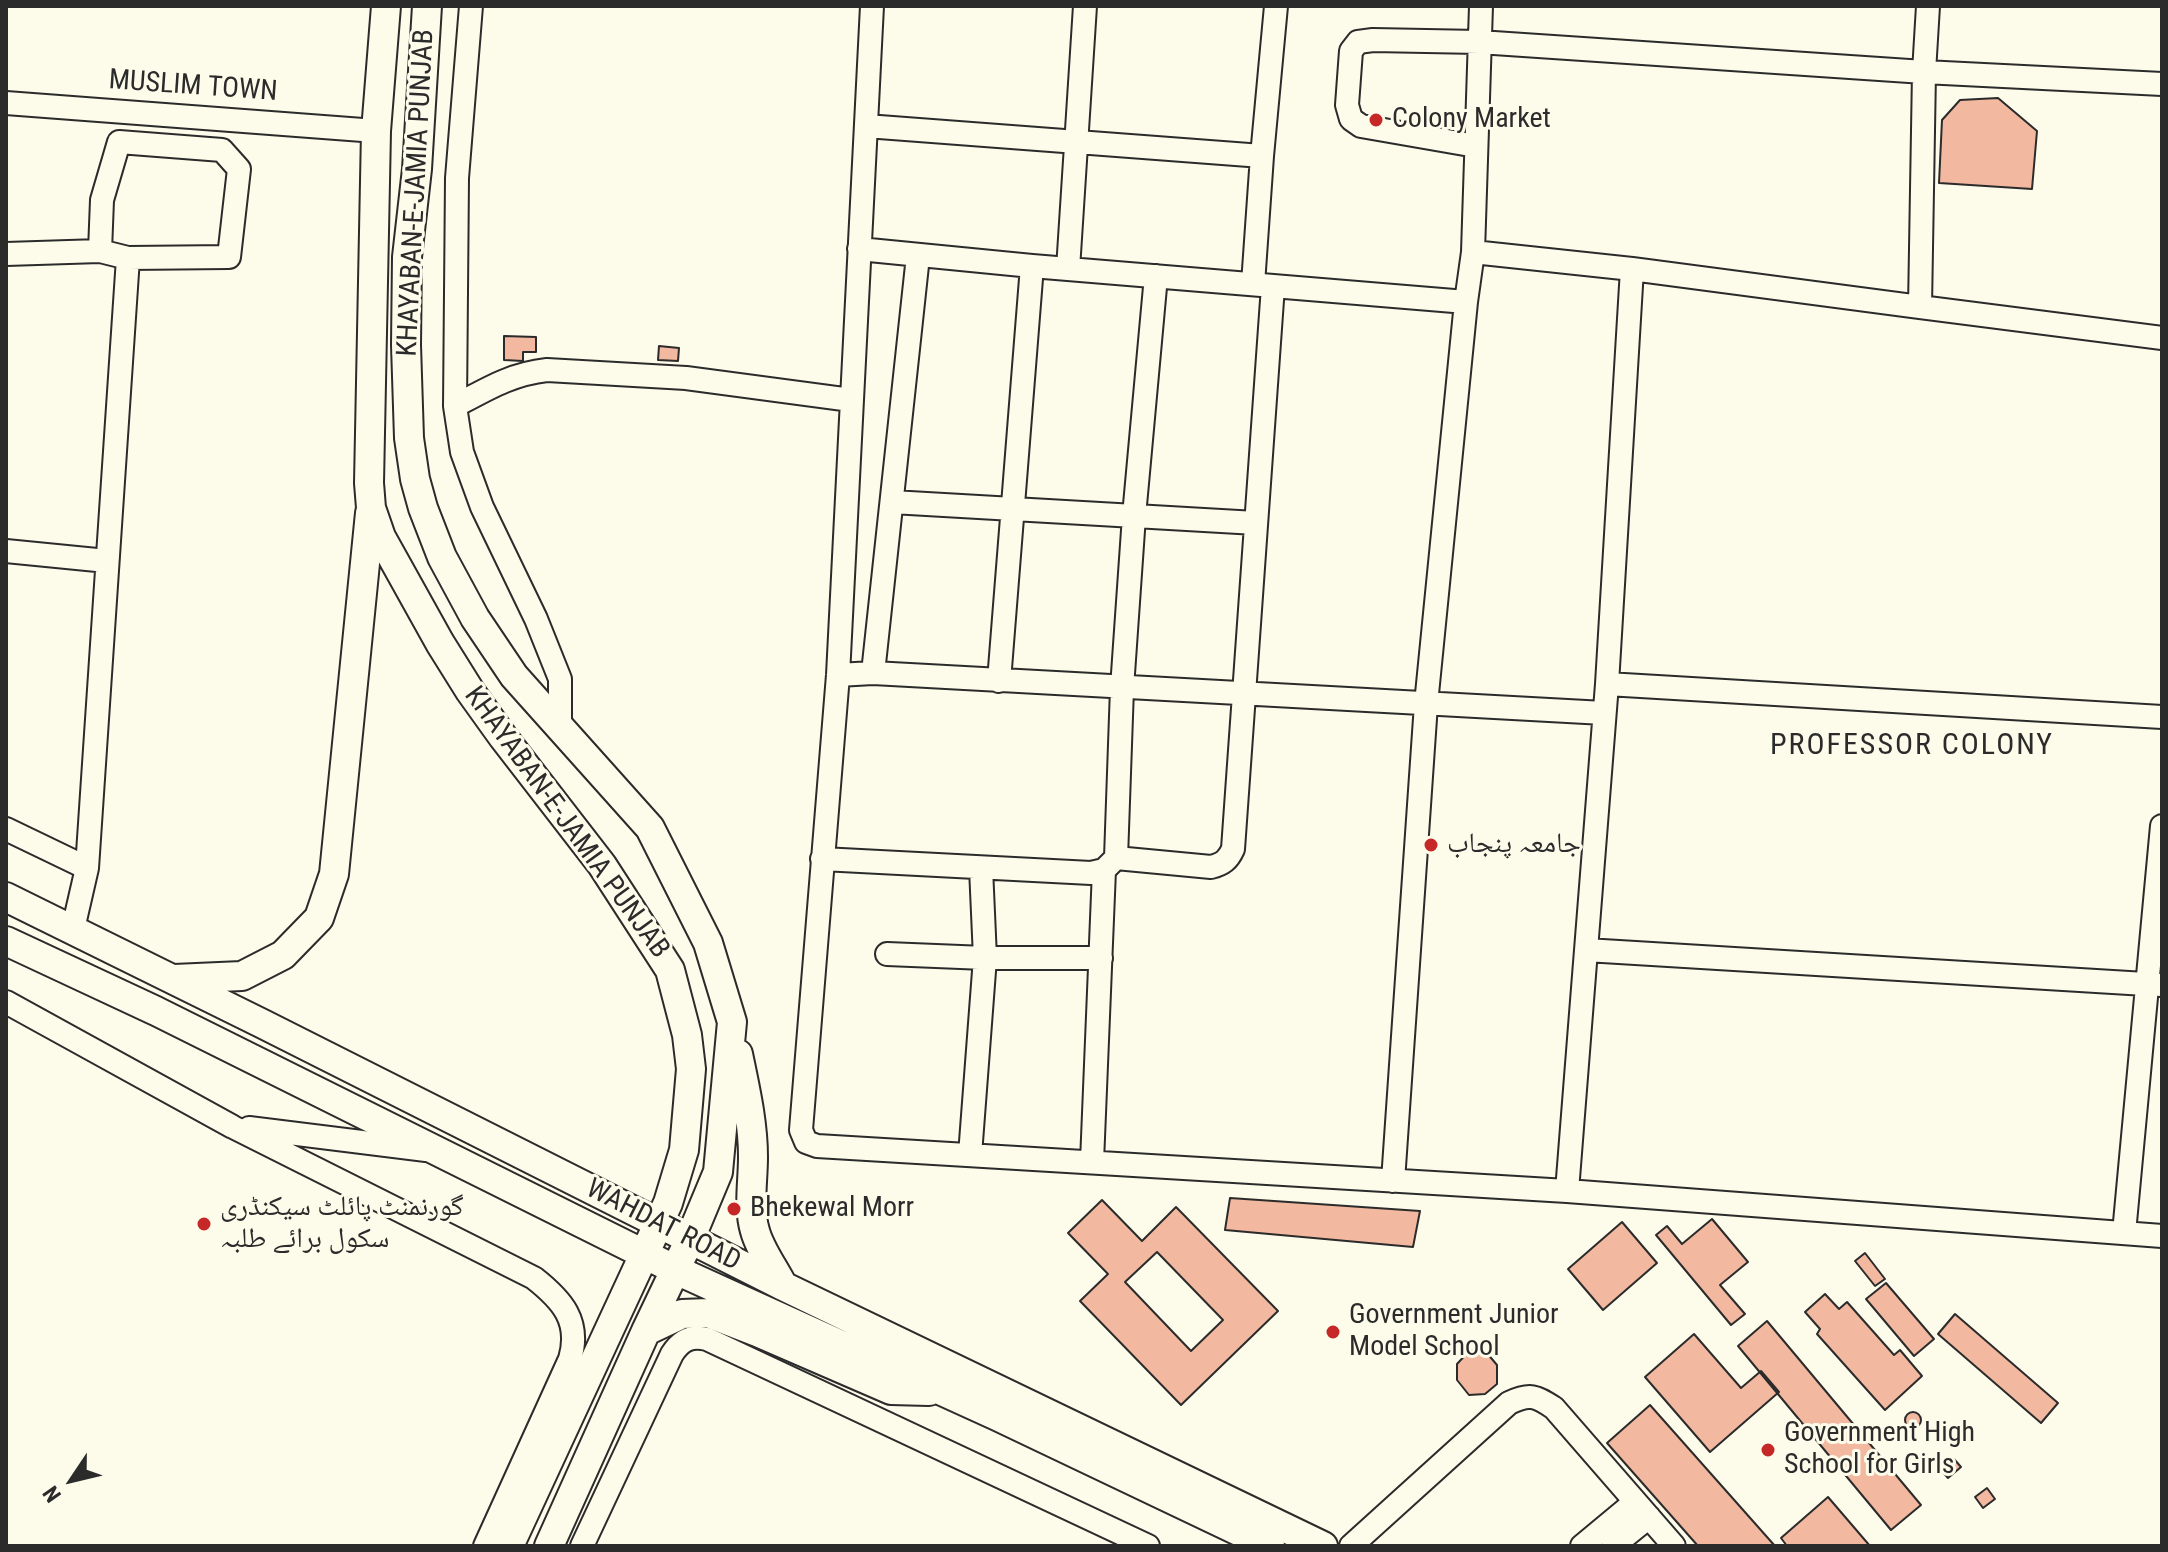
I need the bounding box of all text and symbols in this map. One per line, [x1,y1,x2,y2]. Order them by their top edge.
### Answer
street label: KHAYABAN-E-JAMIA PUNJAB [392,29,442,357]
street label: MUSLIM TOWN [108,64,278,110]
place label: Colony Market [1392,103,1551,137]
marker: Colony Market [1367,111,1385,129]
street label: KHAYABAN-E-JAMIA PUNJAB [456,681,676,965]
district label: PROFESSOR COLONY [1770,728,2054,764]
place label: جامعہ پنجاب [1447,828,1581,862]
marker: جامعہ پنجاب [1422,836,1440,854]
street label: WAHDAT ROAD [580,1173,746,1279]
place label: گورنمنٹ پائلٹ سیکنڈری سکول برائے طلبہ [220,1191,464,1257]
place label: Bhekewal Morr [750,1192,914,1226]
marker: Bhekewal Morr [725,1200,743,1218]
marker: گورنمنٹ پائلٹ سیکنڈری سکول برائے طلبہ [195,1215,213,1233]
place label: Government Junior Model School [1349,1299,1559,1365]
marker: Government Junior Model School [1324,1323,1342,1341]
place label: Government High School for Girls [1784,1417,1975,1483]
north arrow [32,1440,112,1520]
marker: Government High School for Girls [1759,1441,1777,1459]
text: N [38,1481,66,1507]

